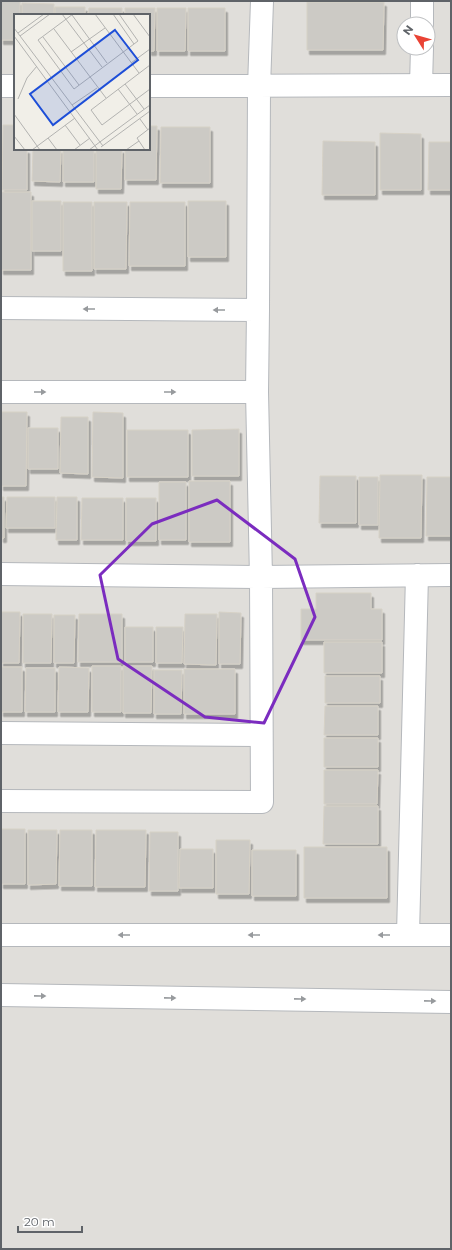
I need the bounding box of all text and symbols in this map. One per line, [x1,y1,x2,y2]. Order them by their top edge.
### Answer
inset map [14,14,150,150]
north arrow [396,16,436,56]
text: N [400,22,416,38]
one-way arrow [82,306,95,312]
one-way arrow [212,307,225,313]
one-way arrow [34,389,47,395]
one-way arrow [164,389,177,395]
one-way arrow [117,932,130,938]
one-way arrow [247,932,260,938]
one-way arrow [377,932,390,938]
one-way arrow [34,993,47,999]
one-way arrow [164,994,176,1001]
one-way arrow [294,996,306,1003]
one-way arrow [424,998,437,1004]
scale bar [18,1208,82,1234]
text: 20 m [24,1214,55,1229]

